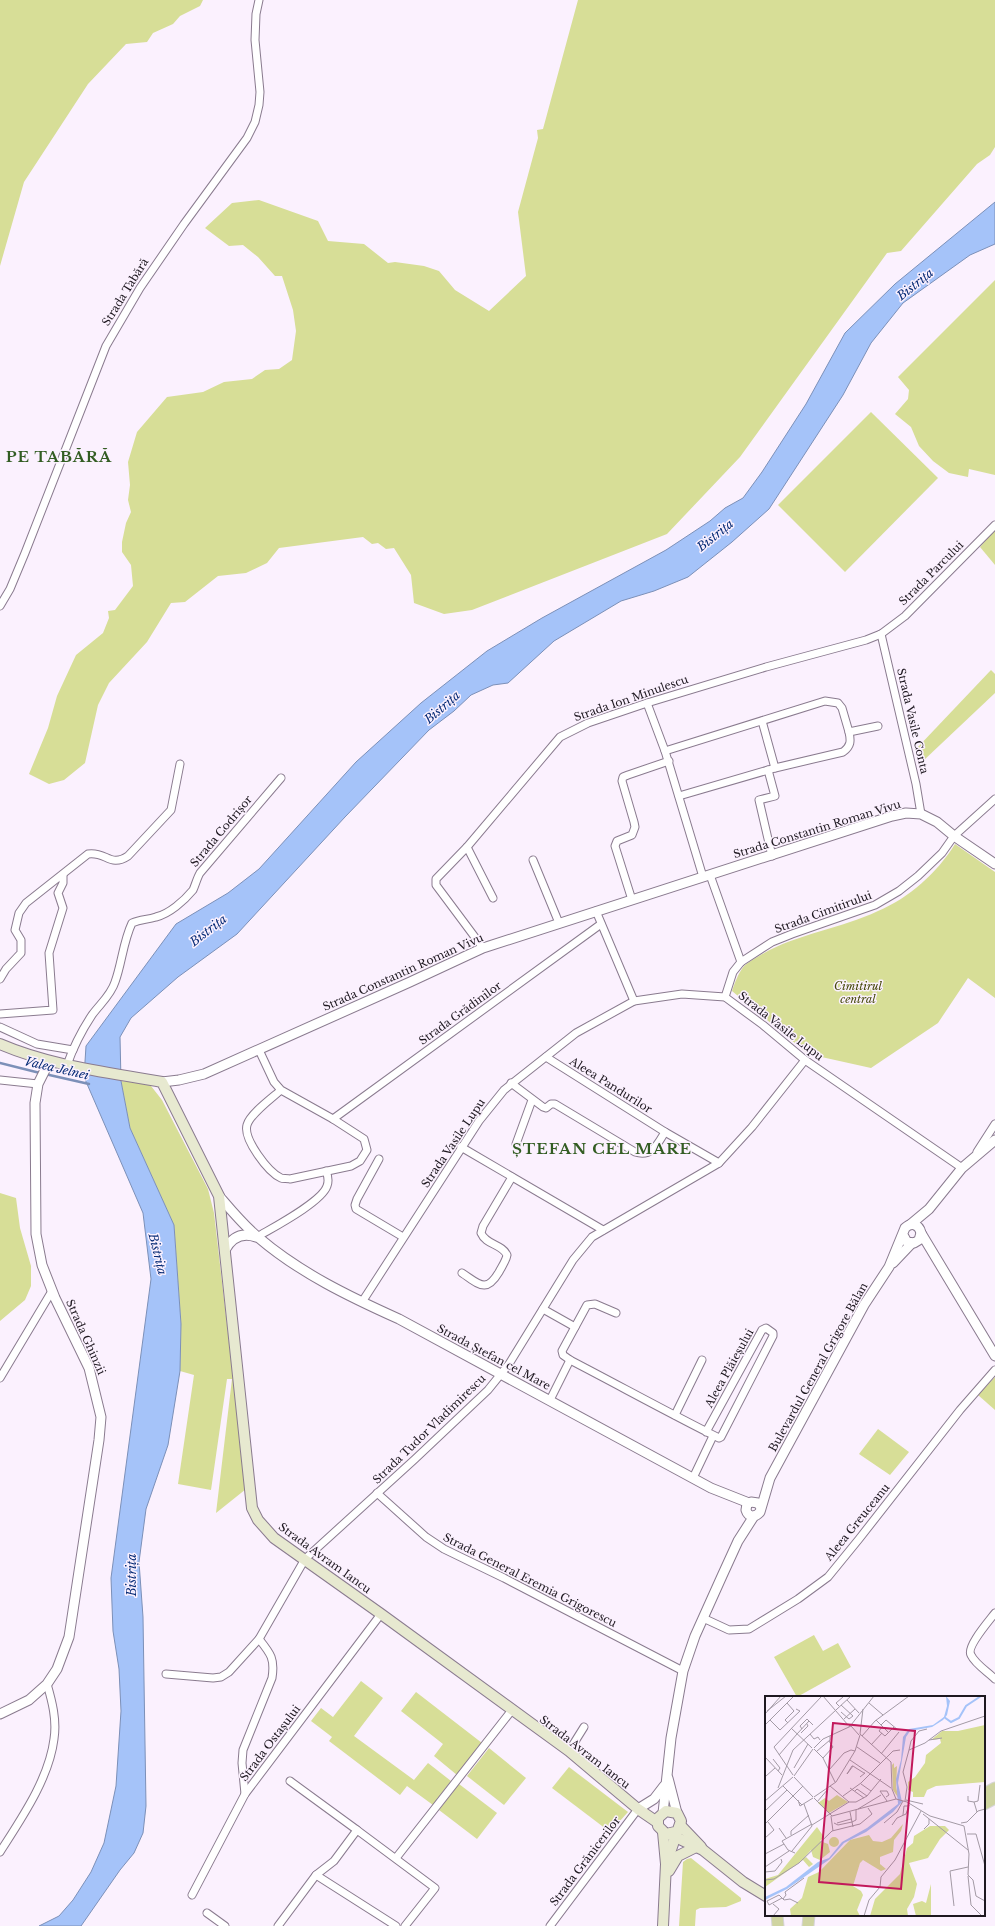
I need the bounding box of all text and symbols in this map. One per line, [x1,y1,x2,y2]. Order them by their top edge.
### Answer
street label: Strada Tabără [99,255,152,328]
water label: Bistrița [893,265,937,305]
district label: PE TABĂRĂ [6,447,112,466]
water label: Bistrița [693,516,737,556]
street label: Strada Parcului [896,538,966,608]
street label: Strada Vasile Conta [894,667,932,776]
street label: Strada Ion Minulescu [572,672,691,724]
water label: Bistrița [420,687,464,728]
street label: Strada Codrișor [187,792,255,870]
street label: Strada Constantin Roman Vivu [732,797,903,861]
street label: Strada Cimitirului [772,888,874,936]
water label: Bistrița [186,911,230,950]
street label: Strada Constantin Roman Vivu [320,930,486,1014]
street label: Strada Grădinilor [416,978,505,1048]
park label: Cimitirul central [834,979,883,1006]
street label: Strada Vasile Lupu [736,988,827,1064]
water label: Valea Jelnei [24,1053,91,1083]
street label: Aleea Pandurilor [566,1053,656,1116]
street label: Strada Vasile Lupu [418,1095,488,1190]
district label: ȘTEFAN CEL MARE [512,1139,692,1158]
water label: Bistrița [144,1231,170,1277]
street label: Bulevardul General Grigore Bălan [765,1280,871,1454]
street label: Strada Ghinzii [63,1297,109,1377]
street label: Strada Ștefan cel Mare [435,1321,553,1393]
street label: Aleea Plăieșului [701,1326,757,1411]
street label: Strada Tudor Vladimirescu [370,1371,489,1487]
street label: Aleea Greuceanu [821,1480,893,1564]
street label: Strada Avram Iancu [276,1520,375,1597]
street label: Strada General Eremia Grigorescu [441,1530,620,1630]
water label: Bistrița [124,1554,140,1597]
inset map [765,1696,985,1916]
street label: Strada Ostașului [237,1702,303,1784]
street label: Strada Avram Iancu [537,1712,634,1792]
street label: Strada Grănicerilor [547,1813,624,1909]

